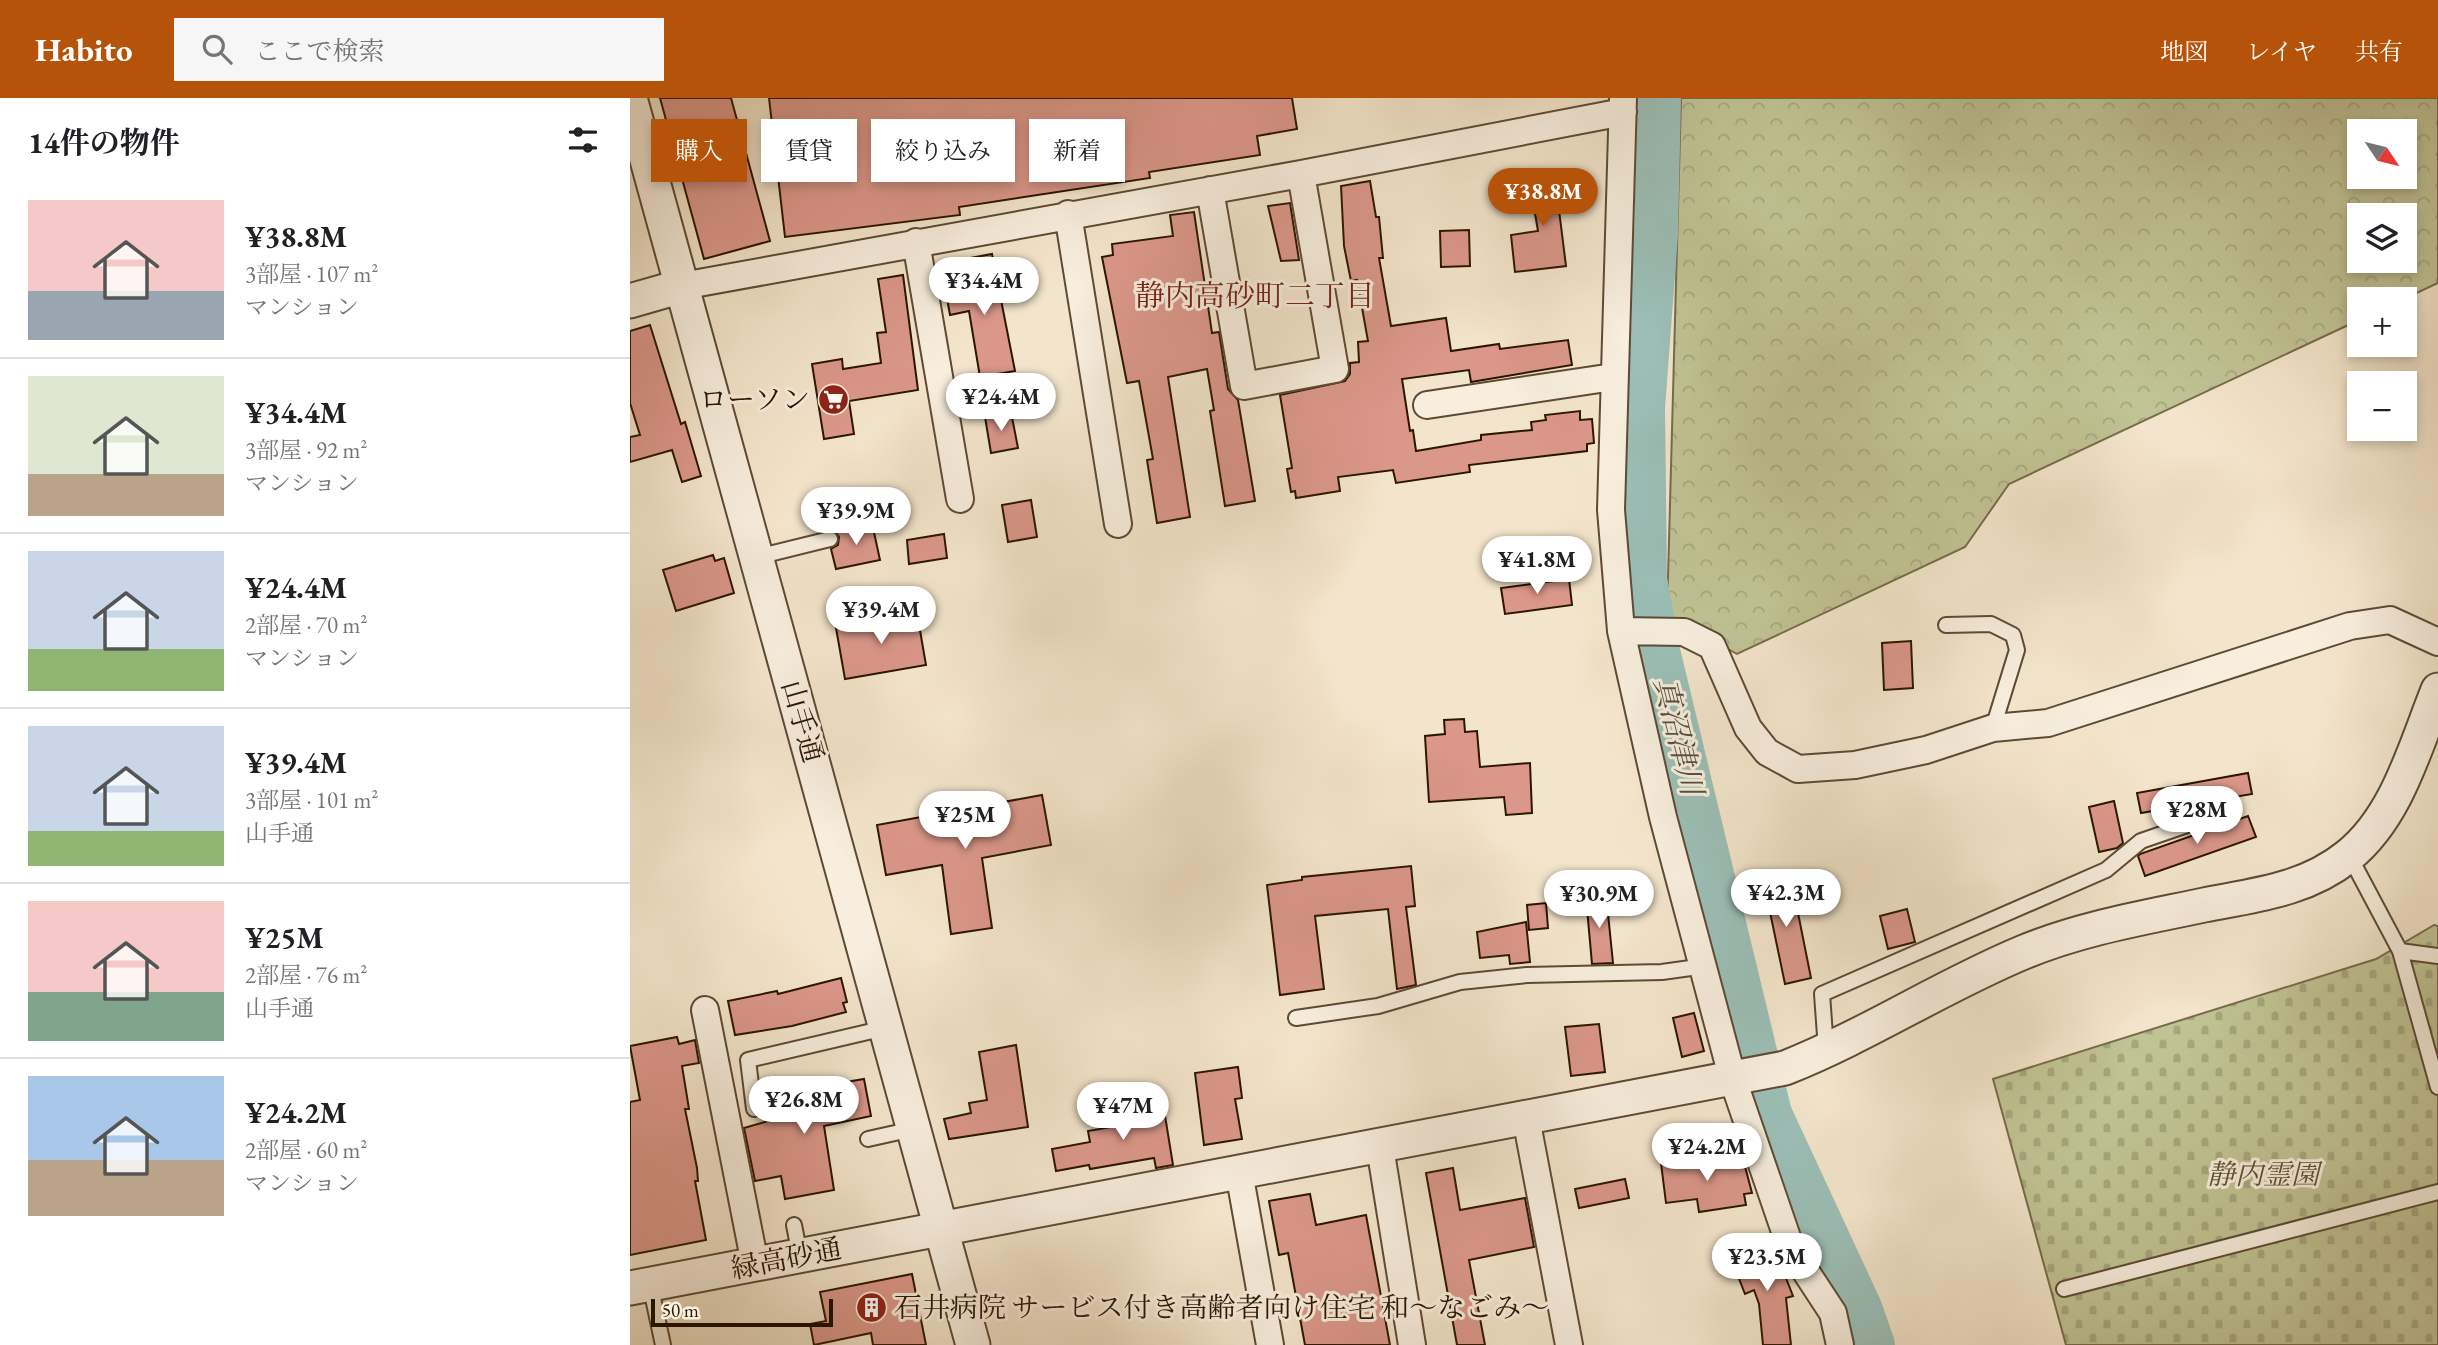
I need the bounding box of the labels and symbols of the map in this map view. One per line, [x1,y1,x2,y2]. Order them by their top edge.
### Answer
north arrow [2347,119,2417,189]
pin: ¥38.8M [1486,169,1600,228]
pin: ¥34.4M [927,258,1041,317]
district label: 静内高砂町二丁目 [1135,276,1375,315]
pin: ¥24.4M [944,374,1058,433]
place label: ローソン [699,381,810,417]
supermarket icon: ローソン [816,382,850,416]
pin: ¥39.9M [799,488,913,547]
pin: ¥41.8M [1480,536,1594,596]
pin: ¥39.4M [824,587,938,646]
water label: 真沼津川 [1646,673,1713,802]
street label: 山手通 [774,676,832,766]
pin: ¥28M [2156,786,2238,846]
pin: ¥25M [924,792,1006,851]
pin: ¥30.9M [1542,870,1656,930]
pin: ¥42.3M [1729,870,1843,929]
pin: ¥26.8M [747,1076,861,1136]
pin: ¥47M [1082,1082,1164,1142]
pin: ¥24.2M [1650,1124,1764,1183]
park label: 静内霊園 [2207,1156,2323,1192]
street label: 緑高砂通 [728,1230,844,1286]
pin: ¥23.5M [1710,1234,1824,1293]
place label: 石井病院 サービス付き高齢者向け住宅 和～なごみ～ [894,1289,1549,1325]
building icon: 石井病院 サービス付き高齢者向け住宅 和～なごみ～ [854,1290,888,1324]
scale bar [651,1296,833,1328]

